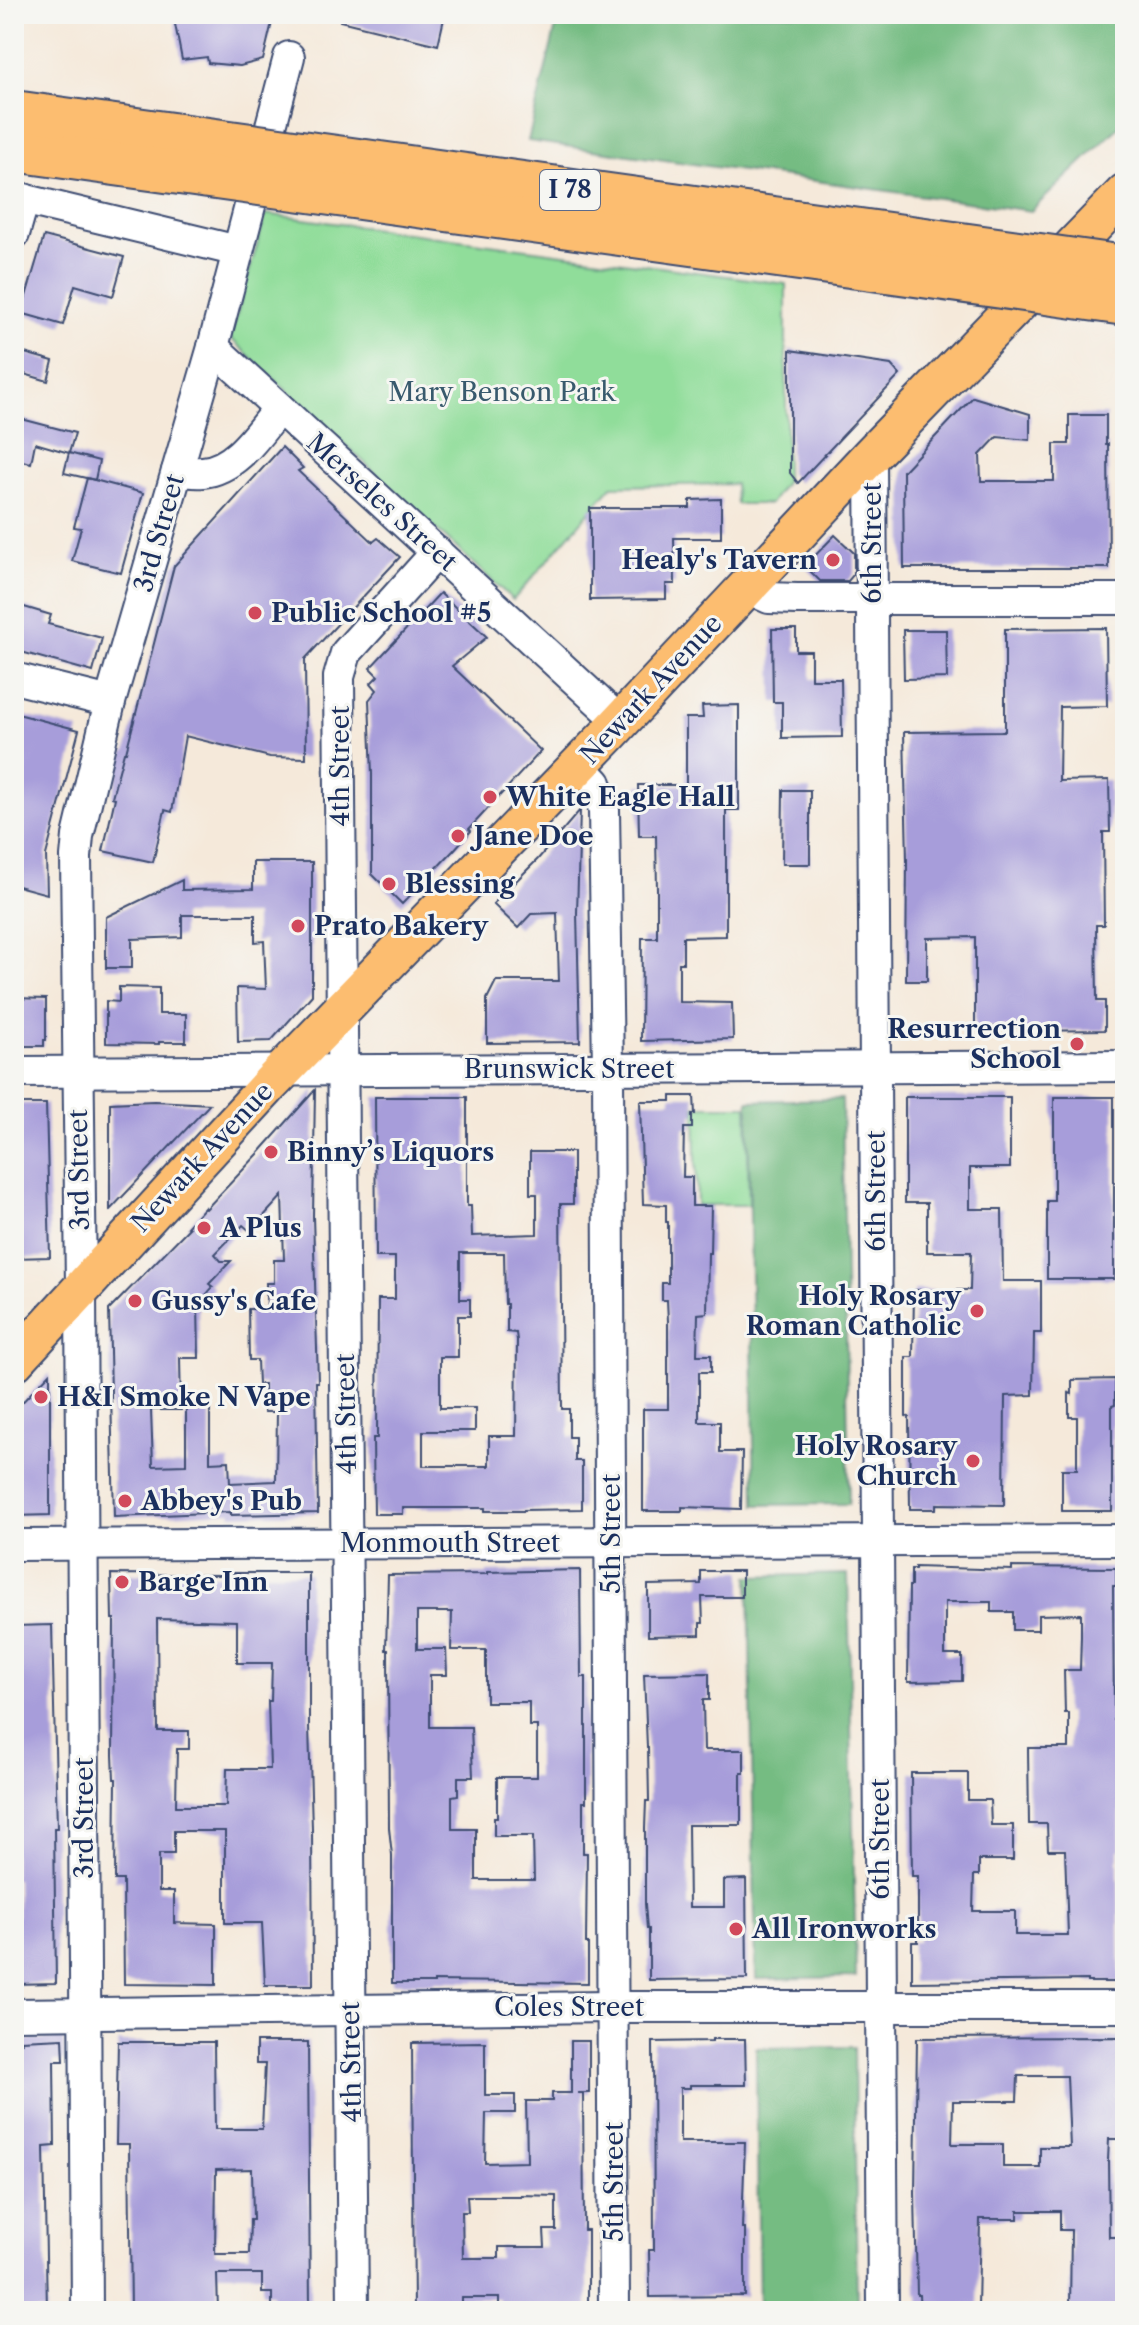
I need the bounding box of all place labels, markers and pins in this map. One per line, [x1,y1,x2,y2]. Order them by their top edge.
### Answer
place label: Healy's Tavern [621,544,817,576]
marker: Healy's Tavern [824,551,842,569]
place label: Public School #5 [271,597,491,629]
marker: Public School #5 [246,604,264,622]
place label: White Eagle Hall [505,781,735,813]
marker: White Eagle Hall [481,788,499,806]
place label: Jane Doe [470,820,593,852]
marker: Jane Doe [449,827,467,845]
place label: Blessing [405,868,516,900]
marker: Blessing [380,875,398,893]
place label: Prato Bakery [314,910,489,942]
marker: Prato Bakery [289,917,307,935]
place label: Resurrection School [887,1013,1061,1075]
marker: Resurrection School [1068,1035,1086,1053]
place label: Binny’s Liquors [287,1136,494,1168]
marker: Binny’s Liquors [262,1143,280,1161]
place label: A Plus [219,1212,302,1244]
marker: A Plus [195,1219,213,1237]
place label: Holy Rosary Roman Catholic [746,1280,962,1342]
place label: Gussy's Cafe [151,1285,316,1317]
marker: Gussy's Cafe [126,1292,144,1310]
marker: Holy Rosary Roman Catholic [968,1302,986,1320]
place label: H&I Smoke N Vape [57,1381,311,1413]
marker: H&I Smoke N Vape [32,1388,50,1406]
place label: Holy Rosary Church [794,1430,958,1492]
marker: Holy Rosary Church [964,1452,982,1470]
place label: Abbey's Pub [140,1485,302,1517]
marker: Abbey's Pub [116,1492,134,1510]
place label: Barge Inn [138,1566,269,1598]
marker: Barge Inn [113,1573,131,1591]
place label: All Ironworks [751,1913,937,1945]
marker: All Ironworks [727,1920,745,1938]

